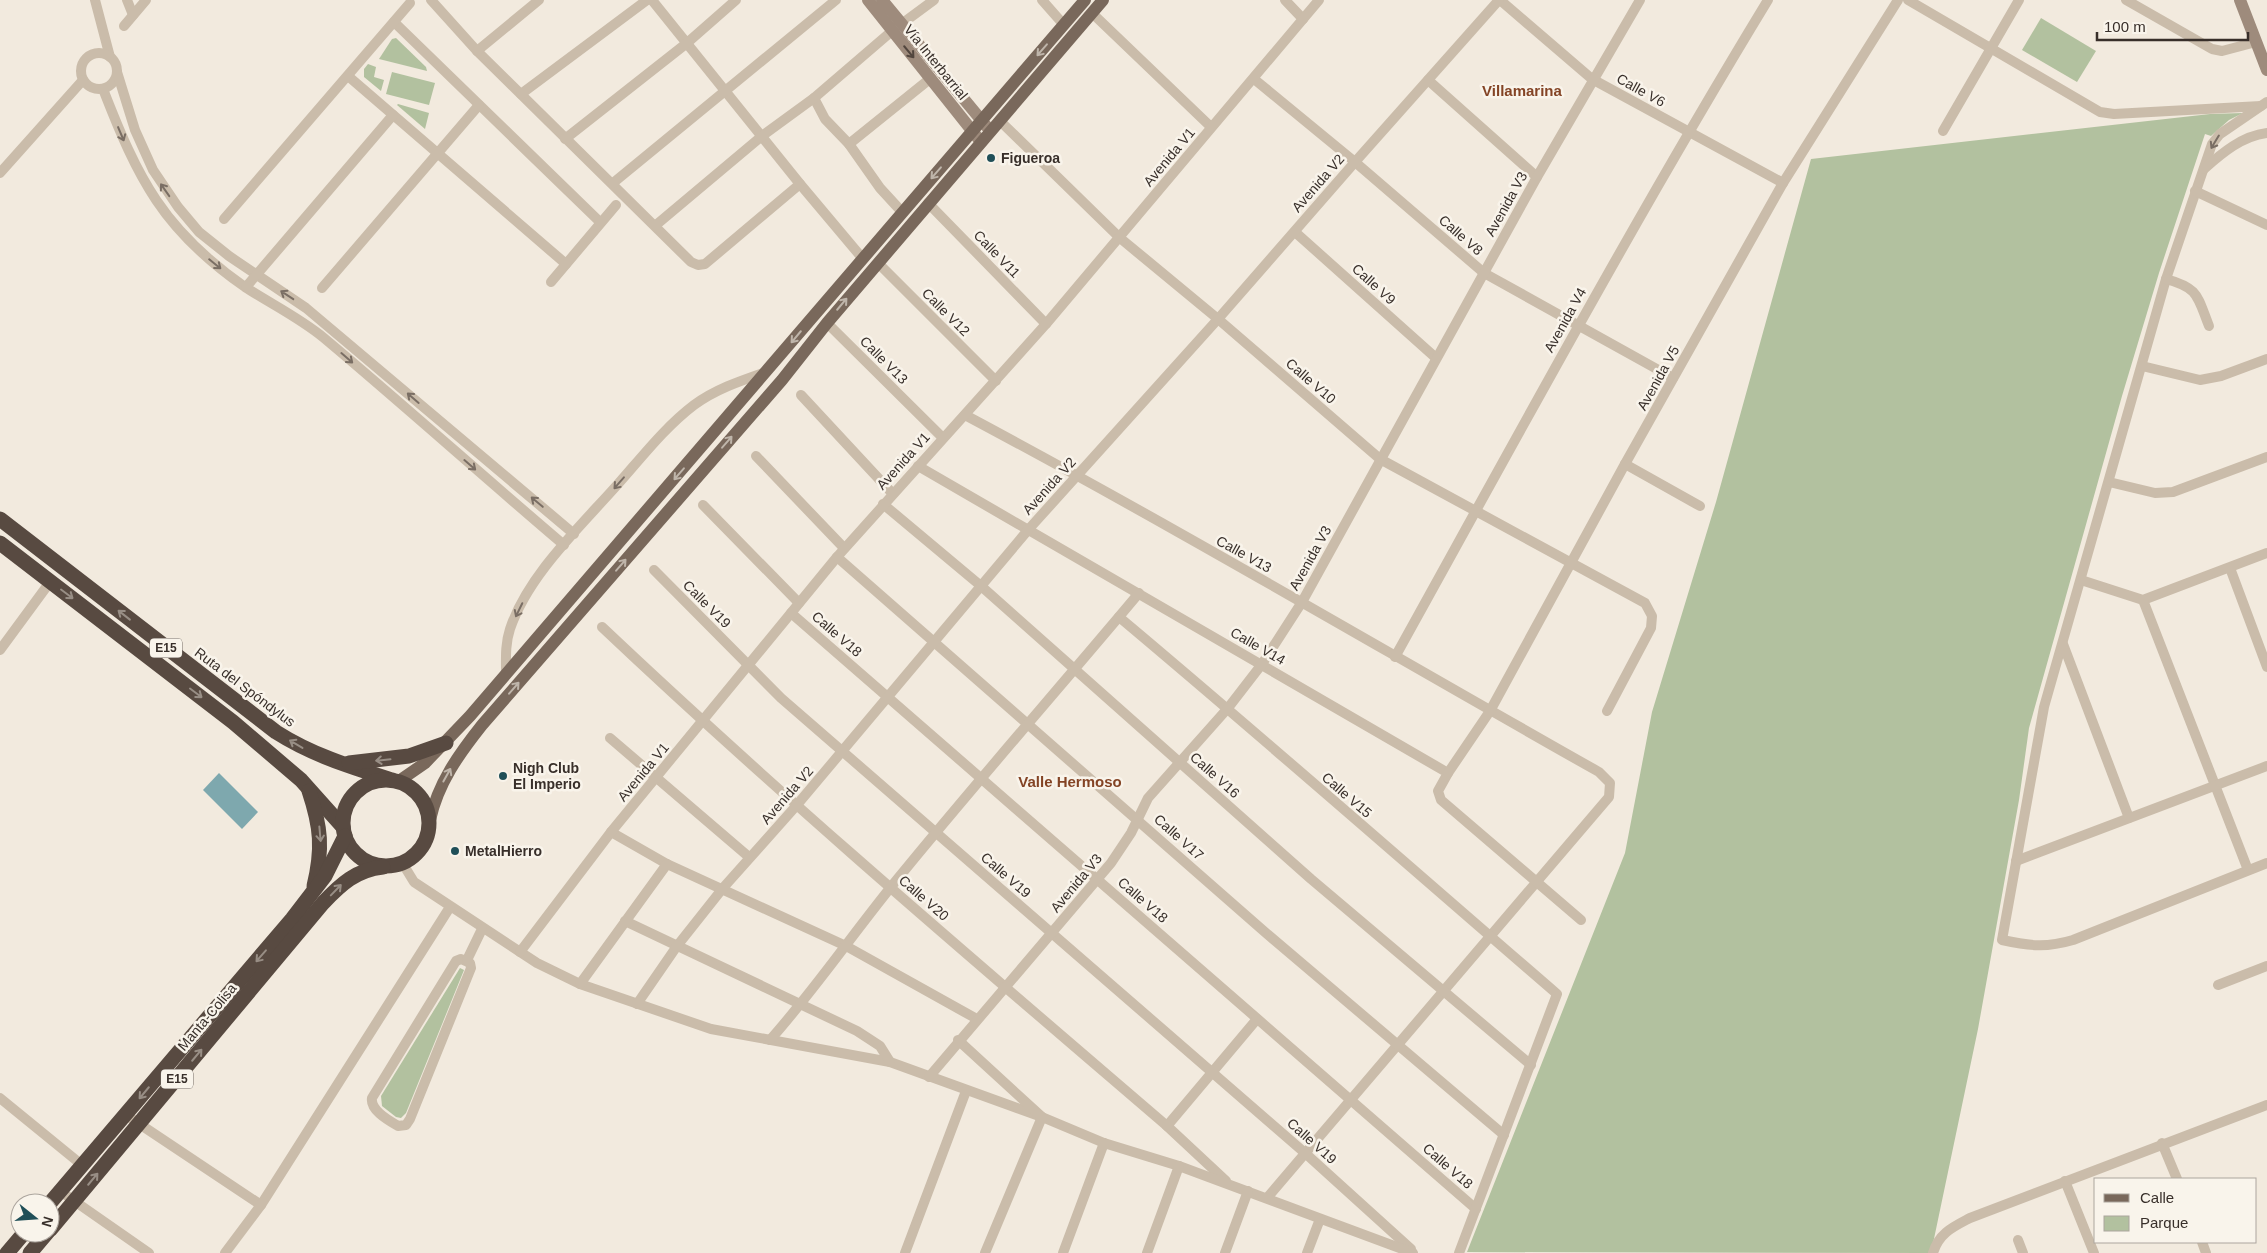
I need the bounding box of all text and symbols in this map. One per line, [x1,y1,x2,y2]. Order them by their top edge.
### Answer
scale bar [2097,10,2248,42]
text: 100 m [2104,18,2146,35]
street label: Vía Interbarrial [901,21,971,103]
one-way arrow [1036,44,1047,57]
one-way arrow [904,45,915,58]
street label: Calle V6 [1614,70,1668,110]
district label: Villamarina [1482,82,1563,99]
street label: Avenida V1 [1140,124,1198,189]
one-way arrow [117,126,126,141]
one-way arrow [2209,135,2220,149]
place label: Figueroa [1001,150,1060,166]
street label: Avenida V2 [1289,151,1348,215]
marker: Figueroa [985,152,997,164]
one-way arrow [930,167,941,180]
street label: Avenida V3 [1482,169,1530,239]
one-way arrow [160,183,170,197]
street label: Calle V8 [1436,212,1486,259]
street label: Calle V11 [971,227,1024,281]
one-way arrow [209,258,222,269]
street label: Calle V9 [1349,260,1399,308]
street label: Calle V12 [919,285,973,339]
street label: Avenida V4 [1541,285,1589,355]
one-way arrow [280,290,294,300]
one-way arrow [837,298,848,311]
one-way arrow [791,331,802,344]
street label: Calle V13 [857,333,911,387]
street label: Avenida V5 [1634,343,1682,413]
one-way arrow [341,353,354,364]
street label: Calle V10 [1283,355,1339,407]
one-way arrow [406,392,419,403]
street label: Avenida V1 [873,429,933,493]
one-way arrow [721,436,733,449]
street label: Avenida V2 [1019,454,1079,518]
one-way arrow [463,459,476,470]
one-way arrow [673,467,685,480]
one-way arrow [614,476,625,489]
one-way arrow [531,497,544,508]
street label: Avenida V3 [1286,523,1334,593]
street label: Calle V13 [1214,532,1275,576]
one-way arrow [615,559,626,572]
street label: Calle V19 [680,577,734,631]
one-way arrow [60,588,73,599]
one-way arrow [513,602,523,617]
street label: Calle V18 [809,608,865,660]
one-way arrow [117,610,131,620]
street label: Calle V14 [1228,624,1288,668]
road number: E15 [150,638,182,658]
street label: Ruta del Spóndylus [192,644,298,730]
one-way arrow [509,682,520,695]
one-way arrow [189,687,202,698]
one-way arrow [289,738,303,748]
street label: Avenida V1 [614,739,672,804]
street label: Calle V16 [1187,749,1243,801]
one-way arrow [375,755,391,765]
place label: Nigh Club El Imperio [513,760,581,792]
street label: Avenida V2 [758,763,817,827]
one-way arrow [443,768,452,783]
street label: Calle V15 [1319,769,1375,821]
marker: Nigh Club El Imperio [497,770,509,782]
district label: Valle Hermoso [1018,773,1122,790]
street label: Calle V17 [1151,811,1207,863]
one-way arrow [315,826,324,842]
place label: MetalHierro [465,843,542,859]
marker: MetalHierro [449,845,461,857]
street label: Calle V19 [978,849,1034,901]
street label: Avenida V3 [1047,850,1105,915]
street label: Calle V20 [896,872,952,924]
street label: Calle V18 [1115,874,1171,926]
one-way arrow [330,884,342,896]
one-way arrow [255,949,266,962]
street label: Manta-Colisa [174,980,240,1054]
one-way arrow [192,1048,203,1061]
road number: E15 [161,1070,193,1088]
one-way arrow [139,1086,150,1099]
street label: Calle V19 [1284,1115,1340,1167]
street label: Calle V18 [1420,1140,1476,1192]
one-way arrow [87,1173,99,1186]
legend [2094,1178,2257,1243]
text: Calle [2140,1189,2174,1206]
north arrow [10,1193,60,1243]
text: Parque [2140,1214,2188,1231]
text: N [38,1215,57,1229]

